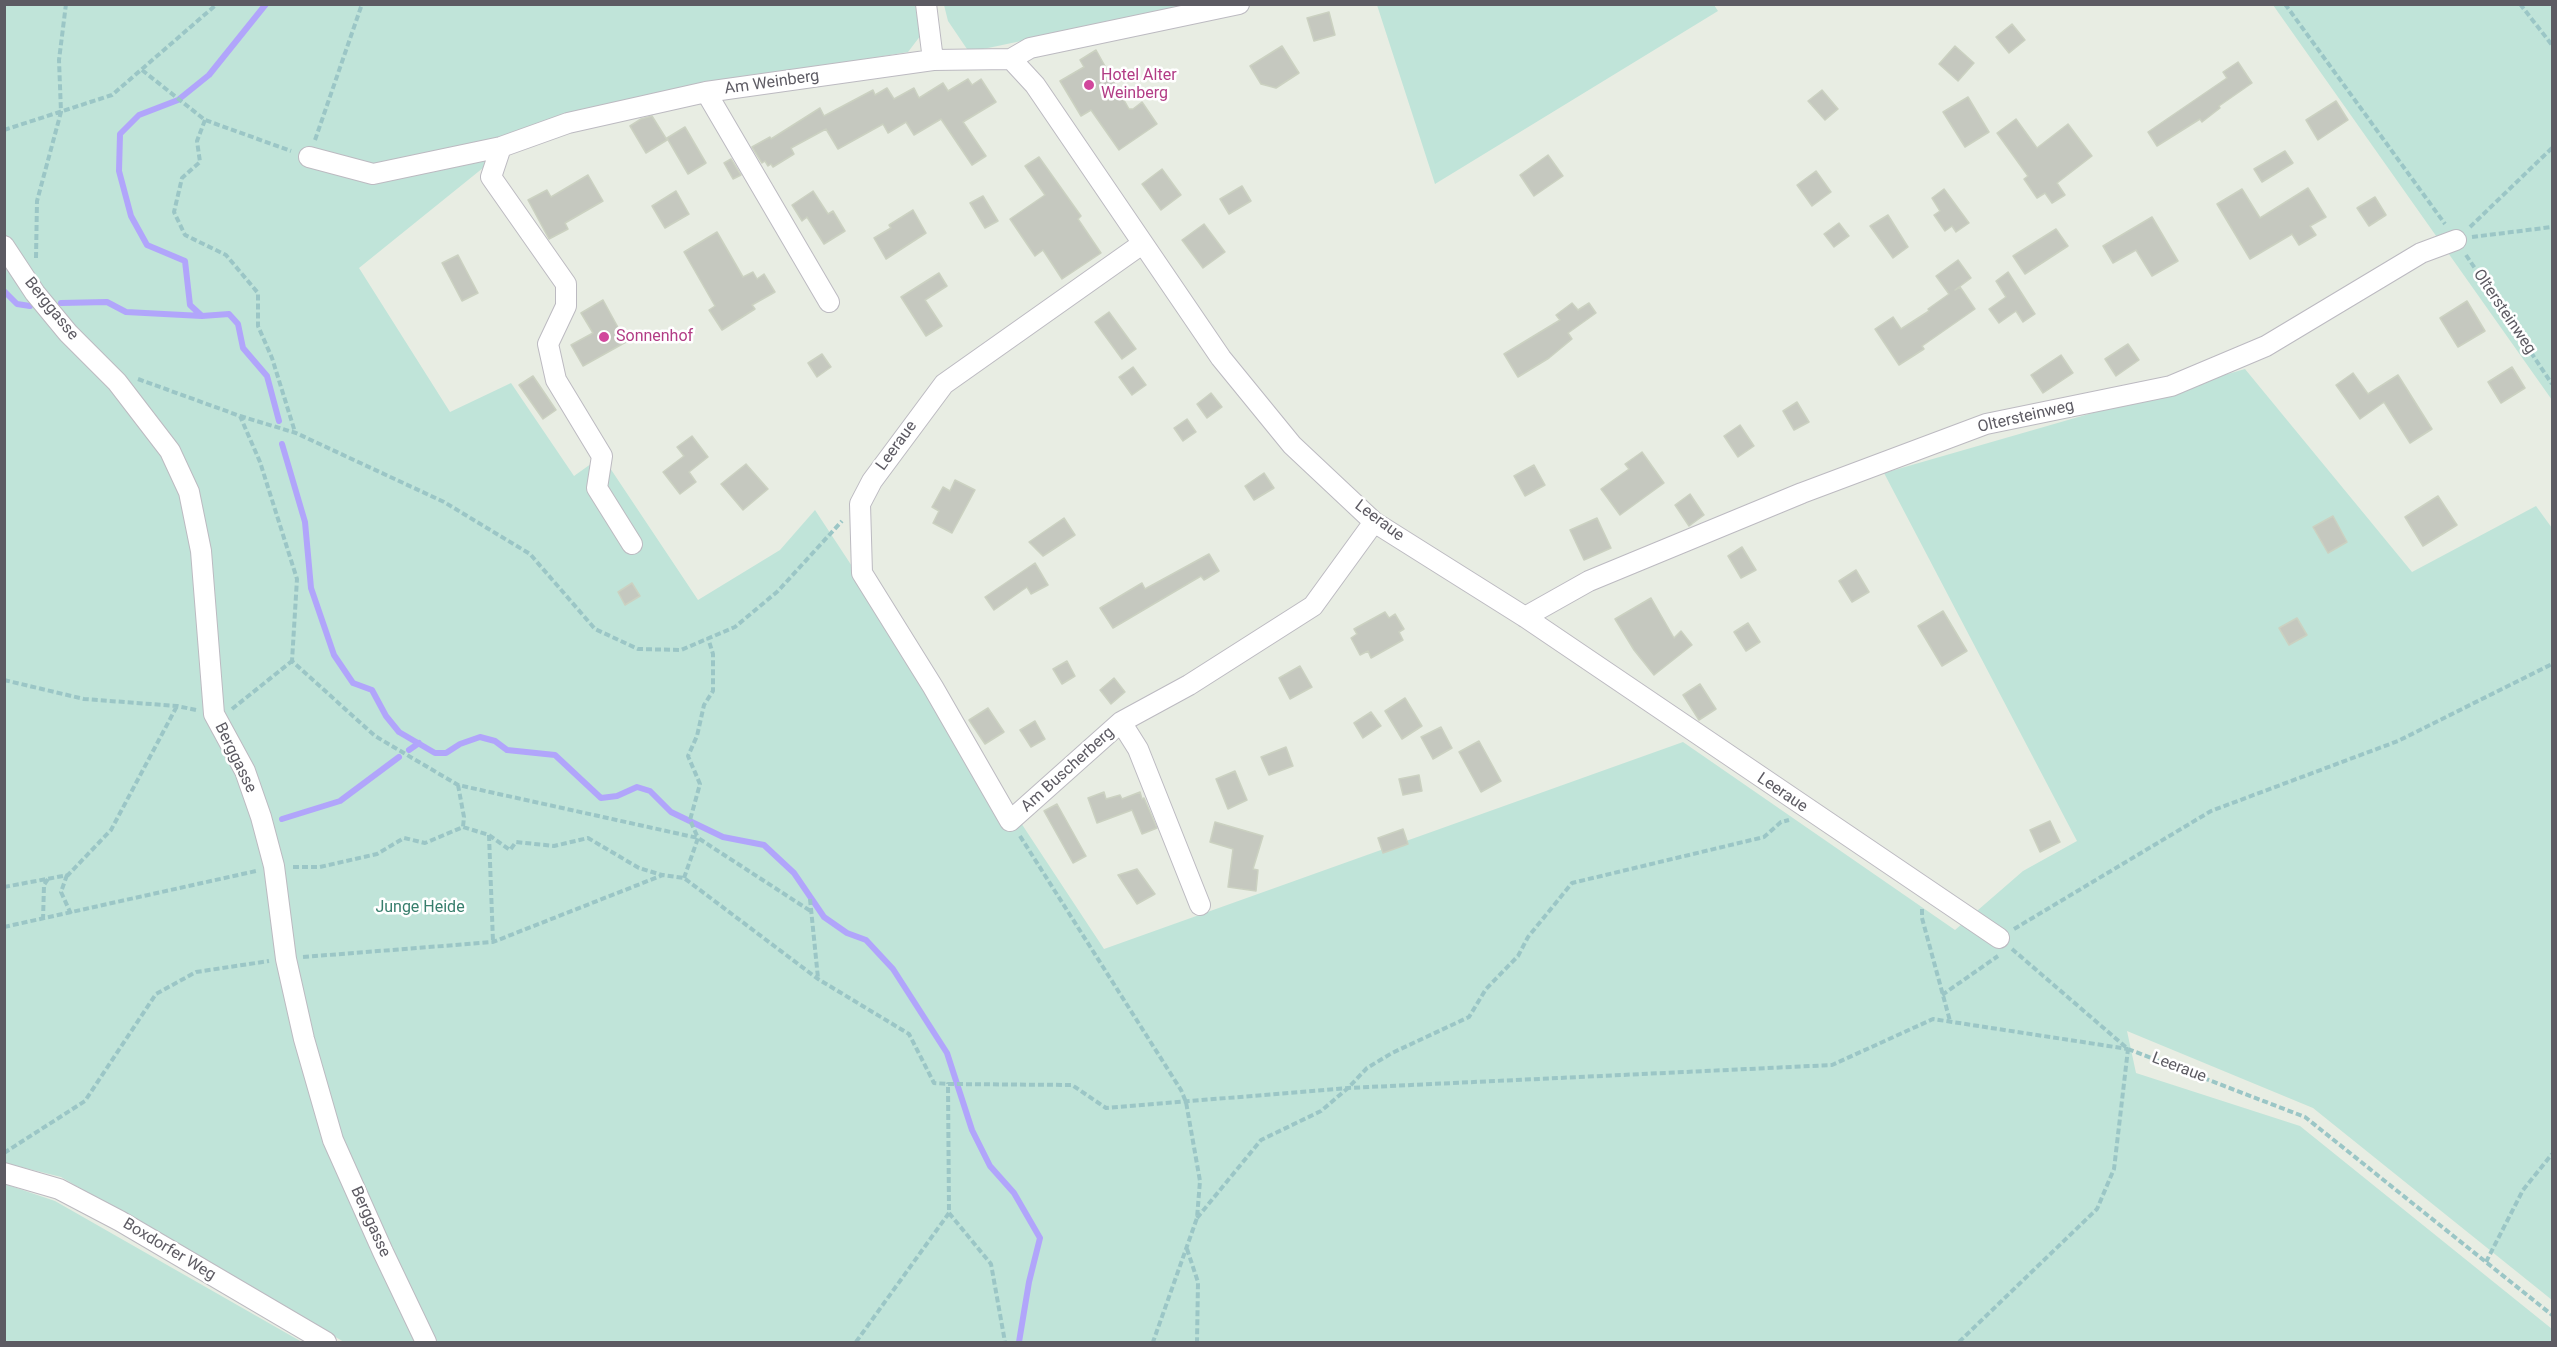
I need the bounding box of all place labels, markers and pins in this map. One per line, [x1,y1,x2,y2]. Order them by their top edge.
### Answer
place label: Hotel Alter Weinberg [1101,66,1177,104]
marker: Hotel Alter Weinberg [1082,78,1096,92]
place label: Sonnenhof [616,327,693,347]
marker: Sonnenhof [597,330,611,344]

